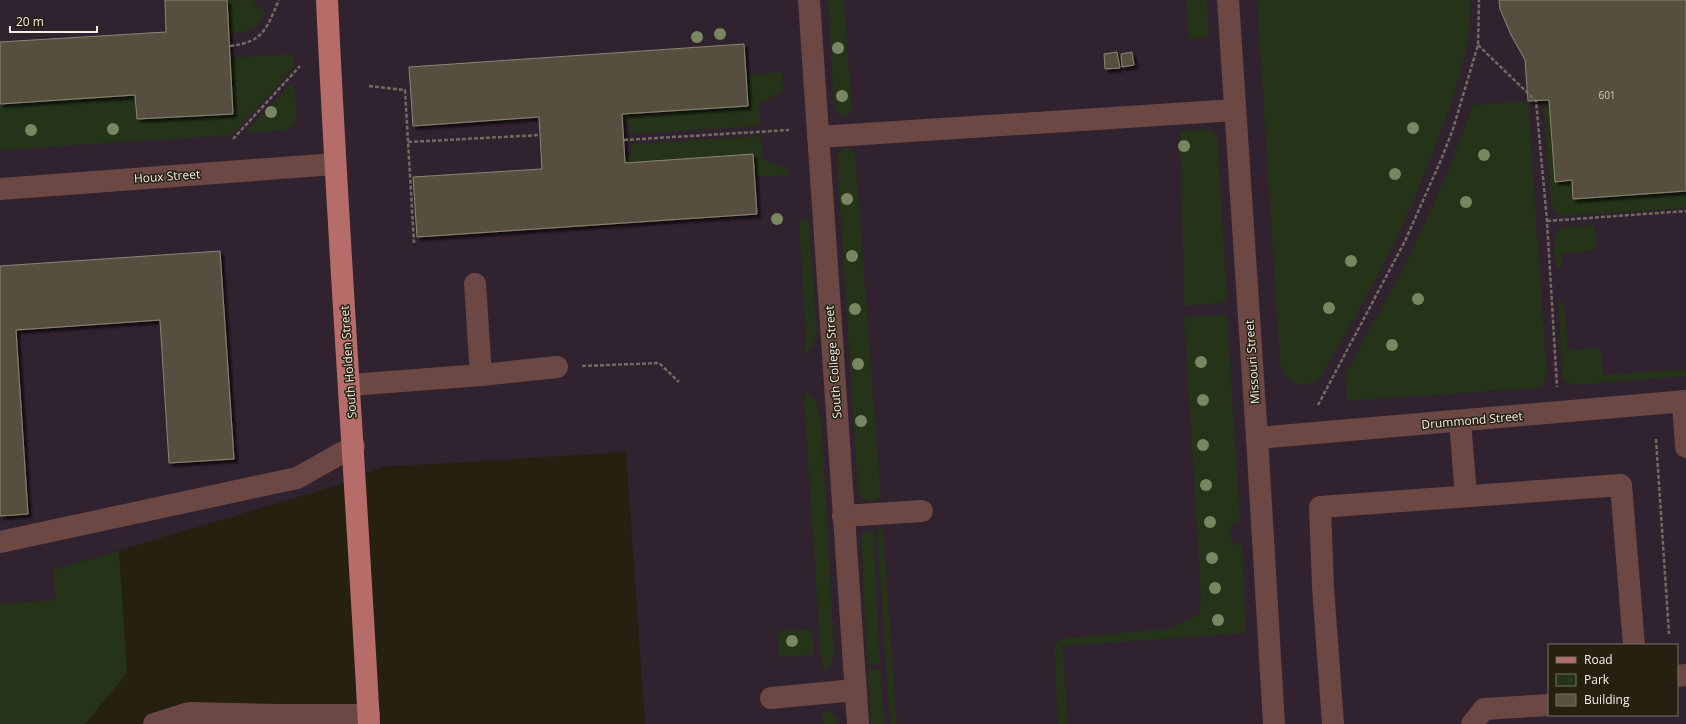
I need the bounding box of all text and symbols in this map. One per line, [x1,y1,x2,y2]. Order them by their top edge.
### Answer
scale bar [10,8,97,34]
text: 20 m [16,13,44,30]
house number: 601 [1598,88,1616,102]
street label: Houx Street [133,165,201,187]
street label: South Holden Street [336,305,360,419]
street label: South College Street [821,305,845,419]
street label: Missouri Street [1241,319,1263,405]
street label: Drummond Street [1421,407,1523,433]
legend [1548,644,1678,716]
text: Road [1584,651,1613,668]
text: Park [1584,671,1610,688]
text: Building [1584,691,1630,708]

